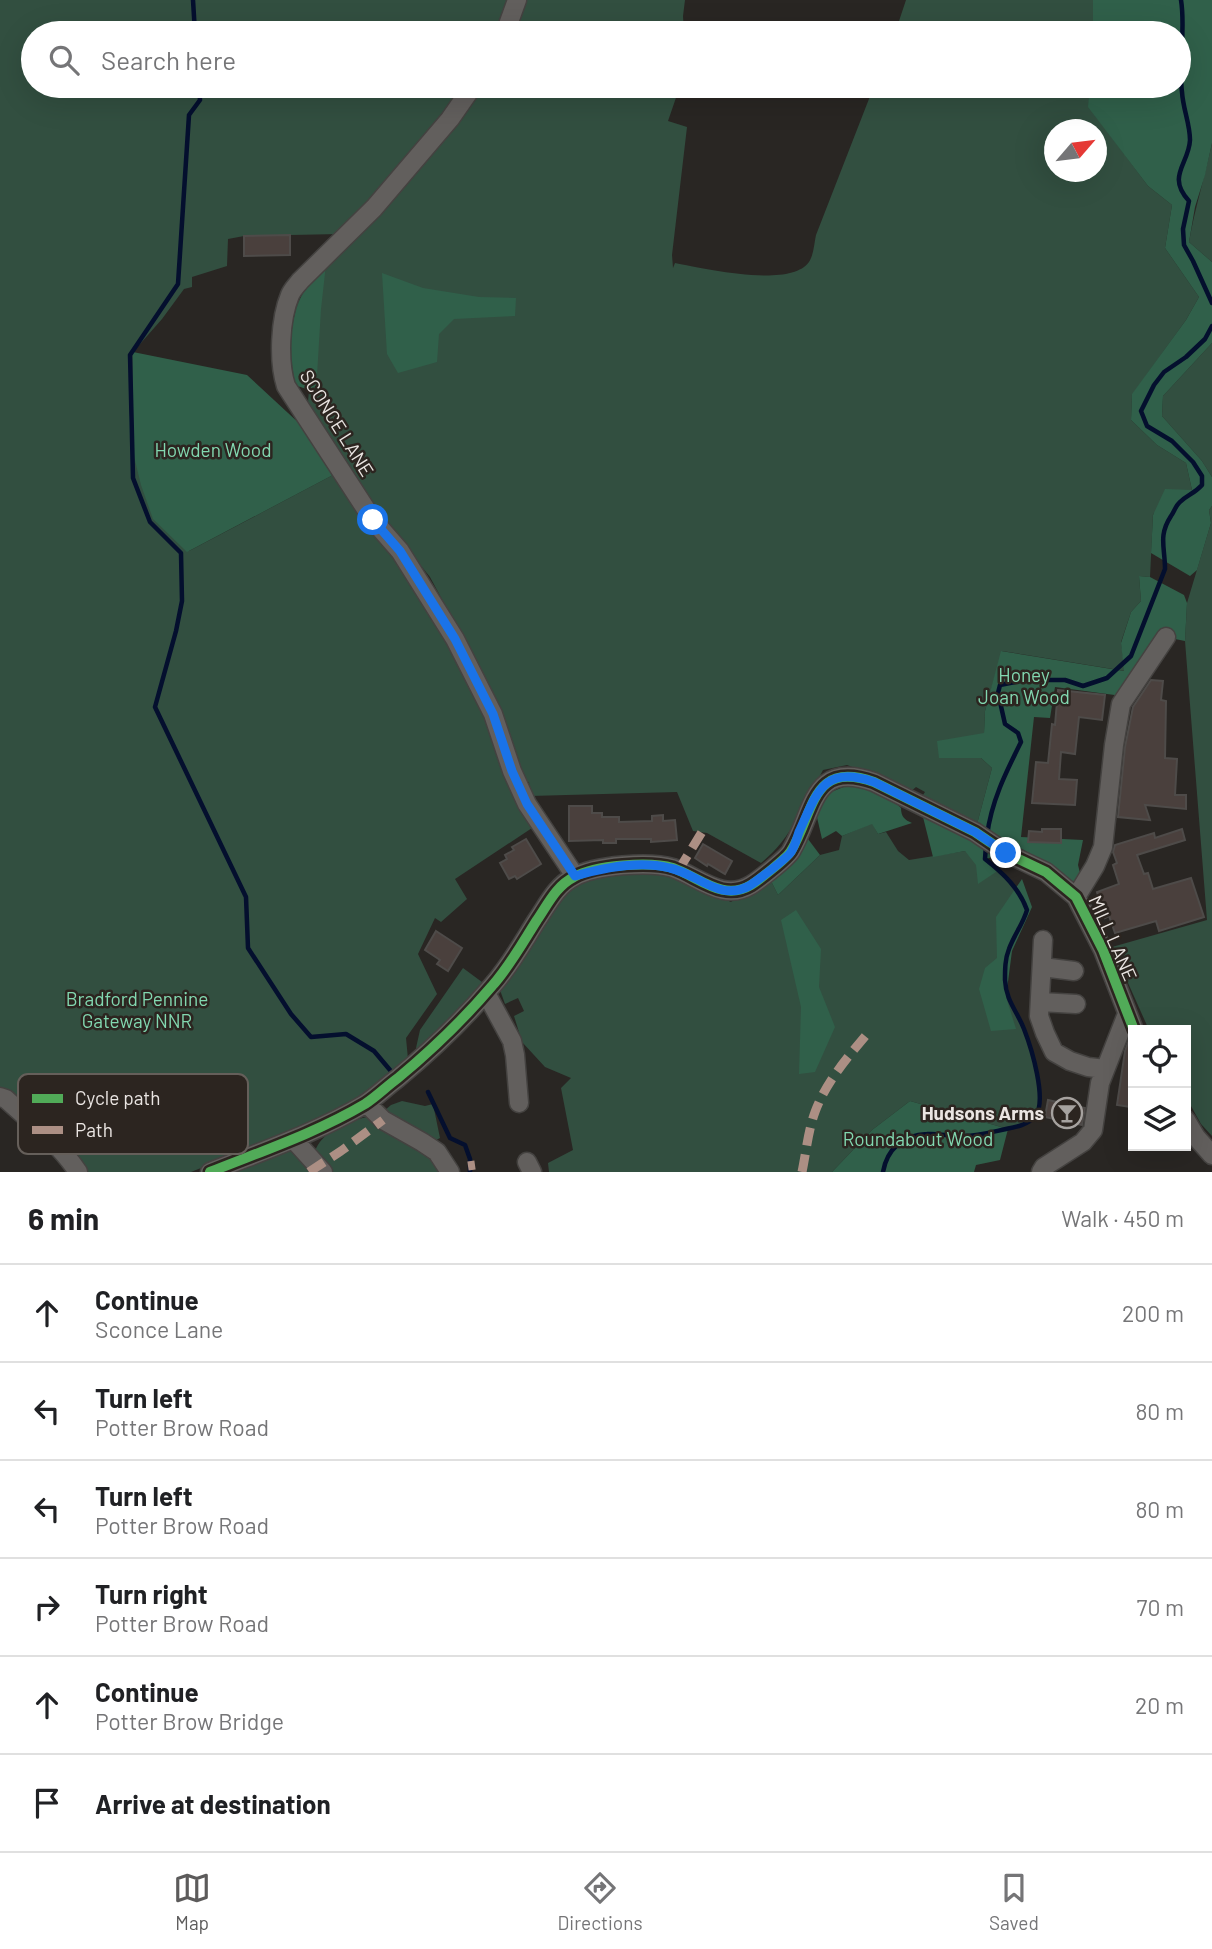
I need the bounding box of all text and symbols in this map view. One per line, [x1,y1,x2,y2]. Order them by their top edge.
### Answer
search box [21,21,1191,98]
icon: search [45,41,83,79]
text: Search here [101,44,236,75]
north arrow [1044,119,1107,182]
street label: SCONCE LANE [296,365,379,480]
park label: Howden Wood [154,438,272,461]
route start [357,504,388,535]
park label: Honey Joan Wood [978,663,1070,708]
route end [990,837,1021,868]
street label: MILL LANE [1084,892,1142,984]
park label: Bradford Pennine Gateway NNR [66,987,208,1032]
map controls [1128,1025,1191,1151]
button: locate [1128,1025,1191,1088]
legend [18,1074,248,1154]
text: Cycle path [75,1086,160,1109]
button: layers [1128,1088,1191,1151]
bar icon: Hudsons Arms [1050,1096,1084,1130]
place label: Hudsons Arms [922,1101,1044,1124]
text: Path [75,1118,113,1141]
park label: Roundabout Wood [843,1127,993,1150]
text: 6 min [28,1200,99,1236]
text: Walk · 450 m [1061,1204,1184,1232]
text: Continue [95,1284,199,1315]
icon: ahead [28,1294,66,1332]
text: 200 m [1122,1299,1184,1327]
text: Sconce Lane [95,1315,223,1343]
text: Turn left [95,1382,193,1413]
icon: left [28,1392,66,1430]
text: 80 m [1135,1397,1184,1425]
text: Potter Brow Road [95,1413,269,1441]
text: Turn left [95,1480,193,1511]
icon: left [28,1490,66,1528]
text: 80 m [1135,1495,1184,1523]
text: Potter Brow Road [95,1511,269,1539]
text: Turn right [95,1578,208,1609]
icon: right [28,1588,66,1626]
text: 70 m [1137,1593,1184,1621]
text: Potter Brow Road [95,1609,269,1637]
text: Continue [95,1676,199,1707]
icon: ahead [28,1686,66,1724]
text: 20 m [1135,1691,1184,1719]
text: Potter Brow Bridge [95,1707,284,1735]
icon: arrive [28,1784,66,1822]
text: Arrive at destination [95,1788,331,1819]
tab: Map [173,1869,211,1934]
tab: Directions [558,1869,643,1934]
tab: Saved [989,1869,1039,1934]

